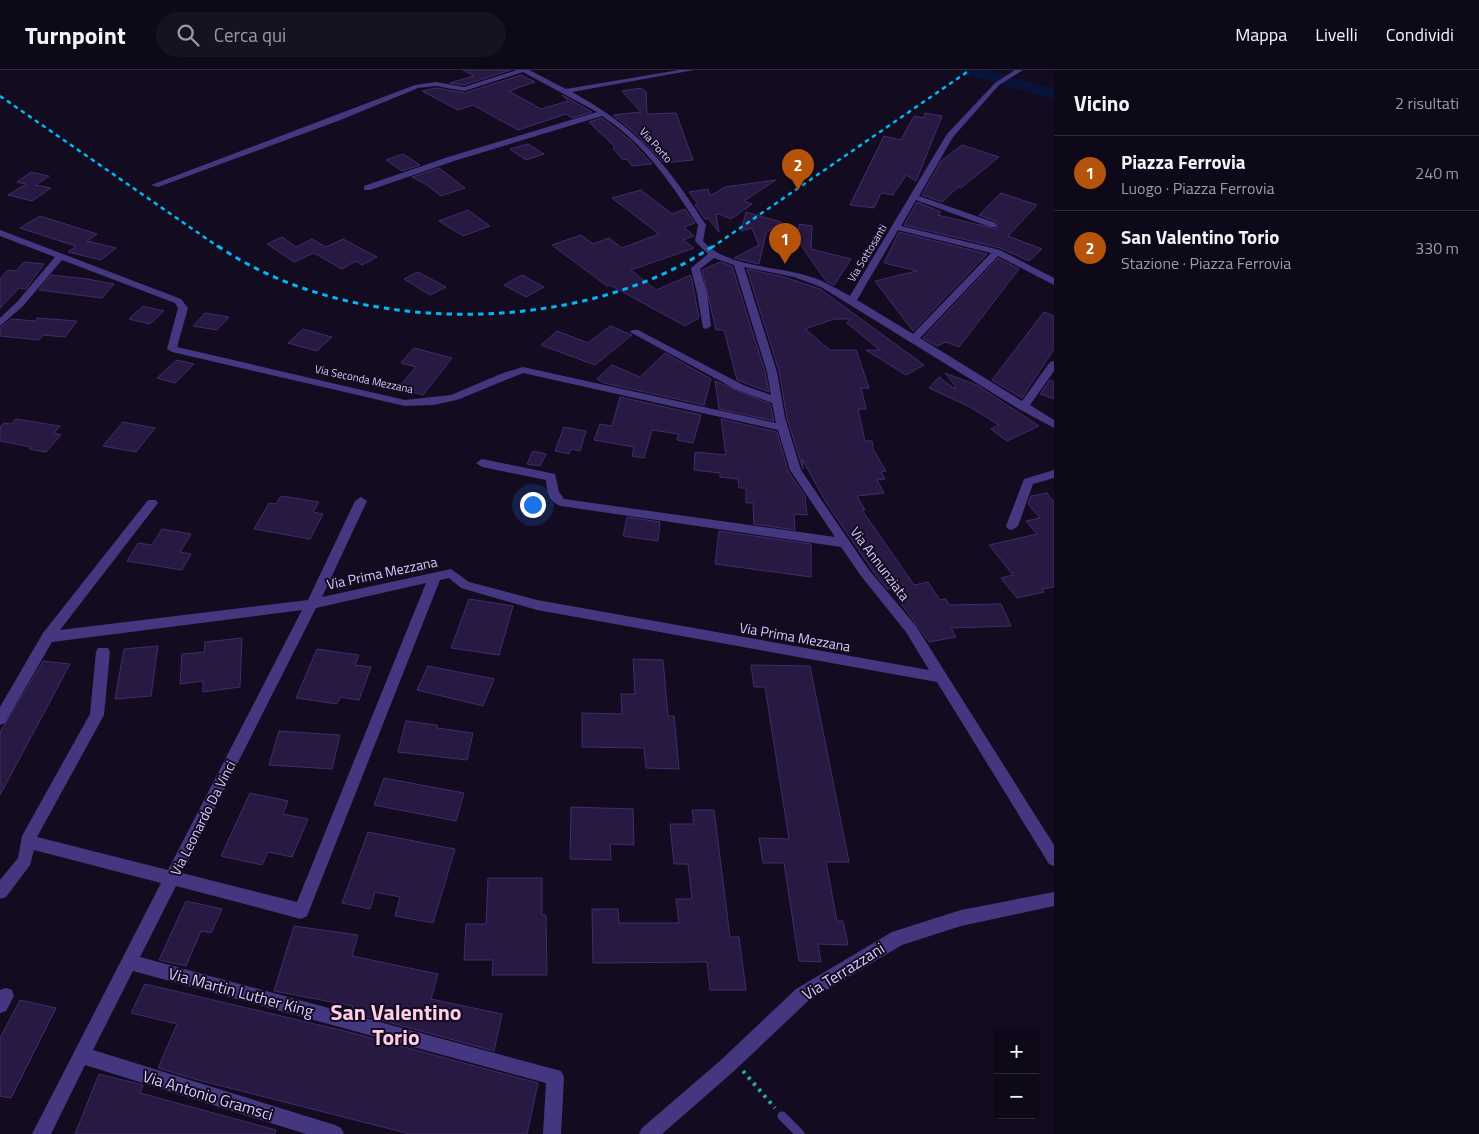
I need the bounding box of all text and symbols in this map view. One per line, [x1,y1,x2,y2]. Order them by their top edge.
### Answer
search box [156,12,506,57]
text: Turnpoint [25,17,126,53]
text: Cerca qui [214,20,286,49]
icon: search [174,21,202,49]
text: Mappa [1235,21,1287,48]
text: Livelli [1315,21,1358,48]
text: Condividi [1386,21,1454,48]
text: Vicino [1074,87,1130,119]
text: 2 risultati [1395,91,1459,115]
street label: Via Porto [636,124,676,166]
text: Piazza Ferrovia [1121,147,1246,176]
pin: 2 [782,149,814,190]
text: 1 [1086,161,1094,185]
text: 240 m [1415,161,1459,185]
text: Luogo · Piazza Ferrovia [1121,176,1274,200]
street label: Via Sottosanti [843,221,891,285]
text: San Valentino Torio [1121,222,1279,251]
pin: 1 [769,223,801,264]
text: 2 [1086,236,1094,260]
text: 330 m [1415,236,1459,260]
text: Stazione · Piazza Ferrovia [1121,251,1291,275]
street label: Via Seconda Mezzana [313,361,415,397]
your location [520,492,546,518]
street label: Via Annunziata [846,522,915,605]
street label: Via Prima Mezzana [325,551,439,594]
street label: Via Prima Mezzana [738,616,852,657]
street label: Via Leonardo Da Vinci [164,757,241,879]
street label: Via Terrazzani [797,936,889,1006]
street label: Via Martin Luther King [166,961,316,1023]
district label: San Valentino Torio [330,995,462,1054]
map controls [994,1029,1039,1119]
button: + [994,1029,1039,1074]
street label: Via Antonio Gramsci [140,1064,276,1126]
button: − [994,1074,1039,1119]

